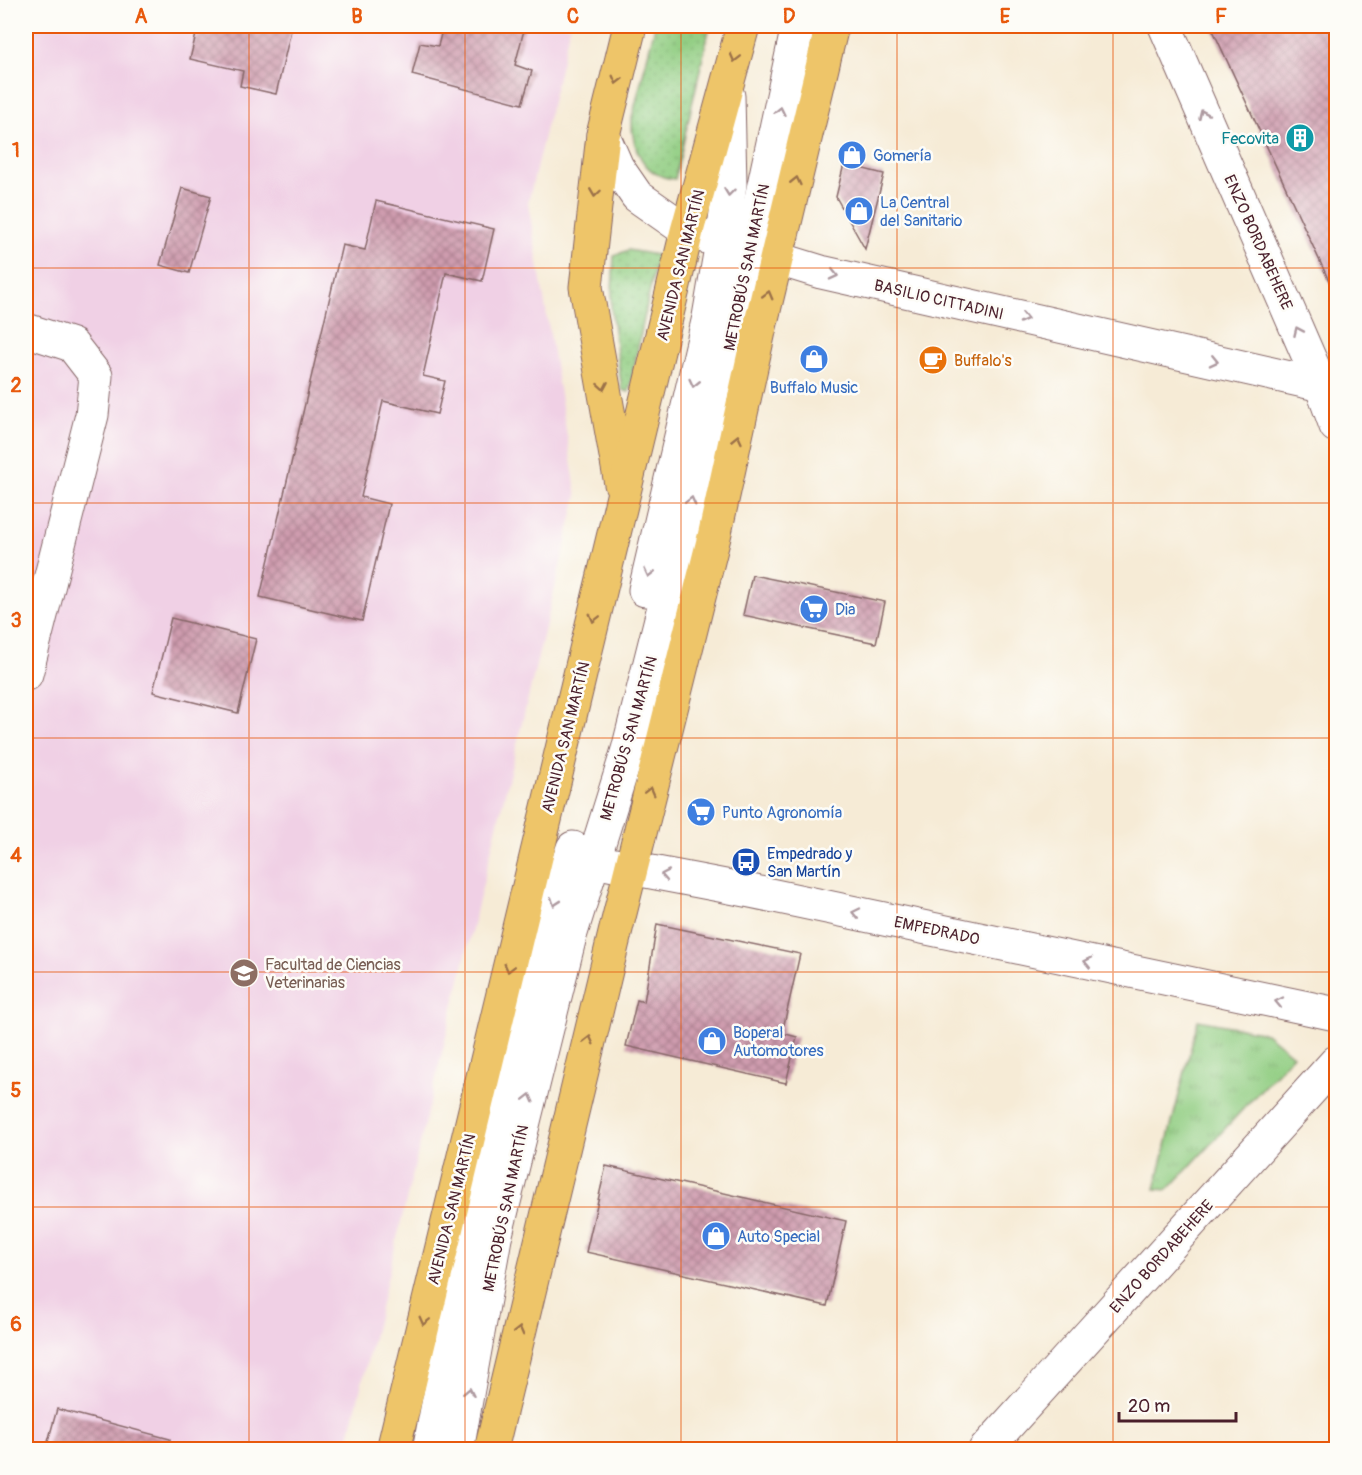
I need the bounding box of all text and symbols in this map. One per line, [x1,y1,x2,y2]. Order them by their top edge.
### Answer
text: A [135,4,148,29]
text: B [351,4,363,29]
text: C [567,4,579,29]
text: D [783,4,796,29]
text: E [1000,4,1011,29]
text: F [1215,4,1227,29]
one-way arrow [730,53,743,63]
one-way arrow [611,75,624,85]
one-way arrow [772,106,785,116]
one-way arrow [1198,109,1210,120]
building icon: Fecovita [1284,122,1316,154]
place label: Fecovita [1221,129,1279,149]
text: 1 [12,138,20,163]
shop icon: Gomería [836,139,868,171]
place label: Gomería [873,146,931,166]
street label: ENZO BORDABEHERE [1219,172,1297,313]
one-way arrow [788,176,801,186]
street label: METROBÚS SAN MARTÍN [720,182,774,352]
one-way arrow [723,187,735,196]
street label: AVENIDA SAN MARTÍN [653,188,709,343]
one-way arrow [590,189,602,198]
place label: La Central del Sanitario [880,193,963,231]
shop icon: La Central del Sanitario [843,195,875,227]
one-way arrow [829,268,839,281]
street label: BASILIO CITTADINI [872,275,1006,325]
one-way arrow [761,290,774,300]
one-way arrow [1019,311,1029,324]
one-way arrow [1293,326,1305,337]
shop icon: Buffalo Music [798,343,830,375]
cafe icon: Buffalo's [917,344,949,376]
place label: Buffalo's [954,351,1012,371]
one-way arrow [1209,353,1219,366]
text: 2 [10,373,22,398]
one-way arrow [688,378,701,388]
place label: Buffalo Music [770,378,858,398]
one-way arrow [597,382,609,391]
one-way arrow [729,434,742,444]
one-way arrow [683,496,696,506]
one-way arrow [644,568,657,578]
supermarket icon: Dia [798,593,830,625]
place label: Dia [835,600,855,620]
text: 3 [10,608,22,633]
one-way arrow [588,613,601,623]
street label: METROBÚS SAN MARTÍN [596,654,662,823]
street label: AVENIDA SAN MARTÍN [538,660,594,815]
one-way arrow [643,787,656,797]
supermarket icon: Punto Agronomía [685,796,717,828]
place label: Punto Agronomía [722,803,842,823]
text: 4 [10,843,22,868]
place label: Empedrado y San Martín [767,844,853,882]
bus stop icon: Empedrado y San Martín [730,846,762,878]
one-way arrow [661,869,671,882]
one-way arrow [550,896,562,906]
one-way arrow [852,908,862,921]
street label: EMPEDRADO [892,912,981,950]
place label: Facultad de Ciencias Veterinarias [265,955,401,993]
one-way arrow [1084,956,1094,969]
school or university icon: Facultad de Ciencias Veterinarias [228,957,260,989]
one-way arrow [504,963,517,973]
one-way arrow [1275,996,1285,1009]
place label: Boperal Automotores [733,1023,824,1061]
shop icon: Boperal Automotores [696,1025,728,1057]
one-way arrow [582,1035,595,1045]
text: 5 [11,1078,22,1103]
one-way arrow [521,1094,534,1104]
street label: METROBÚS SAN MARTÍN [479,1123,533,1293]
street label: AVENIDA SAN MARTÍN [424,1132,480,1287]
street label: ENZO BORDABEHERE [1106,1196,1218,1318]
shop icon: Auto Special [700,1220,732,1252]
place label: Auto Special [737,1227,820,1247]
text: 6 [10,1312,22,1337]
one-way arrow [419,1316,432,1326]
one-way arrow [512,1327,525,1337]
scale bar [1119,1385,1236,1423]
one-way arrow [462,1387,475,1397]
text: 20 m [1128,1395,1170,1418]

